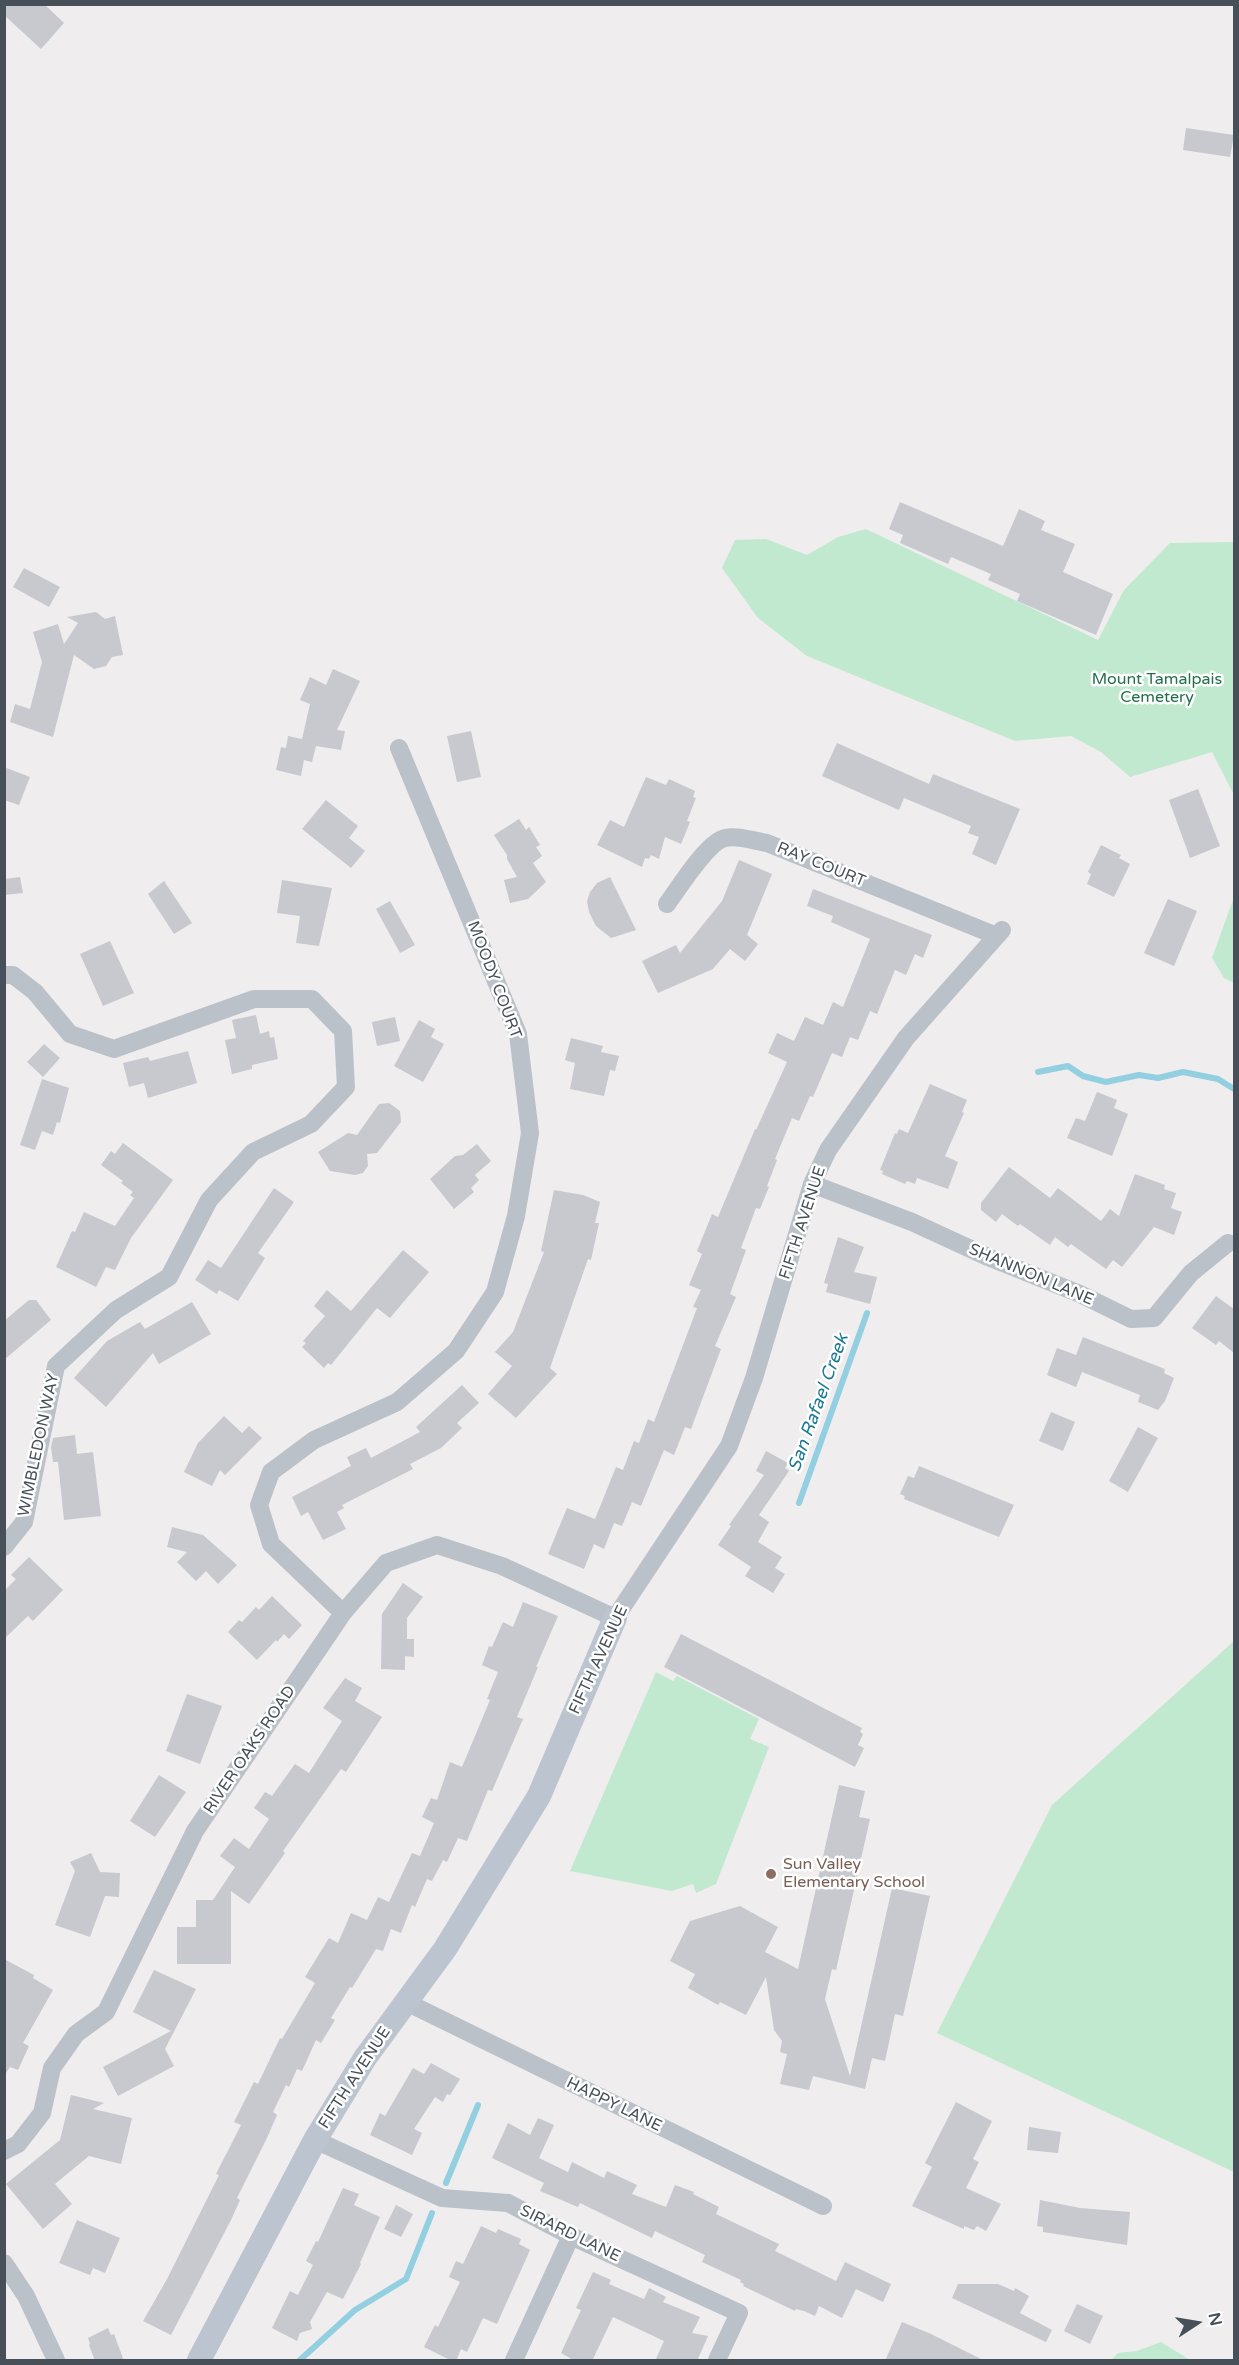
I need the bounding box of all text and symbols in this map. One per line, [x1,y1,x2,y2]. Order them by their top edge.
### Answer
park label: Mount Tamalpais Cemetery [1092,670,1222,708]
street label: RAY COURT [774,839,868,891]
street label: MOODY COURT [463,919,525,1041]
street label: FIFTH AVENUE [776,1164,830,1282]
street label: SHANNON LANE [966,1240,1096,1310]
water label: San Rafael Creek [784,1331,854,1475]
street label: WIMBLEDON WAY [14,1372,64,1518]
street label: FIFTH AVENUE [565,1603,633,1717]
street label: RIVER OAKS ROAD [200,1682,300,1818]
place label: Sun Valley Elementary School [783,1855,925,1893]
marker: Sun Valley Elementary School [764,1867,778,1881]
street label: FIFTH AVENUE [315,2023,395,2133]
street label: HAPPY LANE [563,2074,665,2136]
street label: SIRARD LANE [517,2201,623,2267]
north arrow [1167,2293,1227,2353]
text: N [1203,2311,1226,2328]

